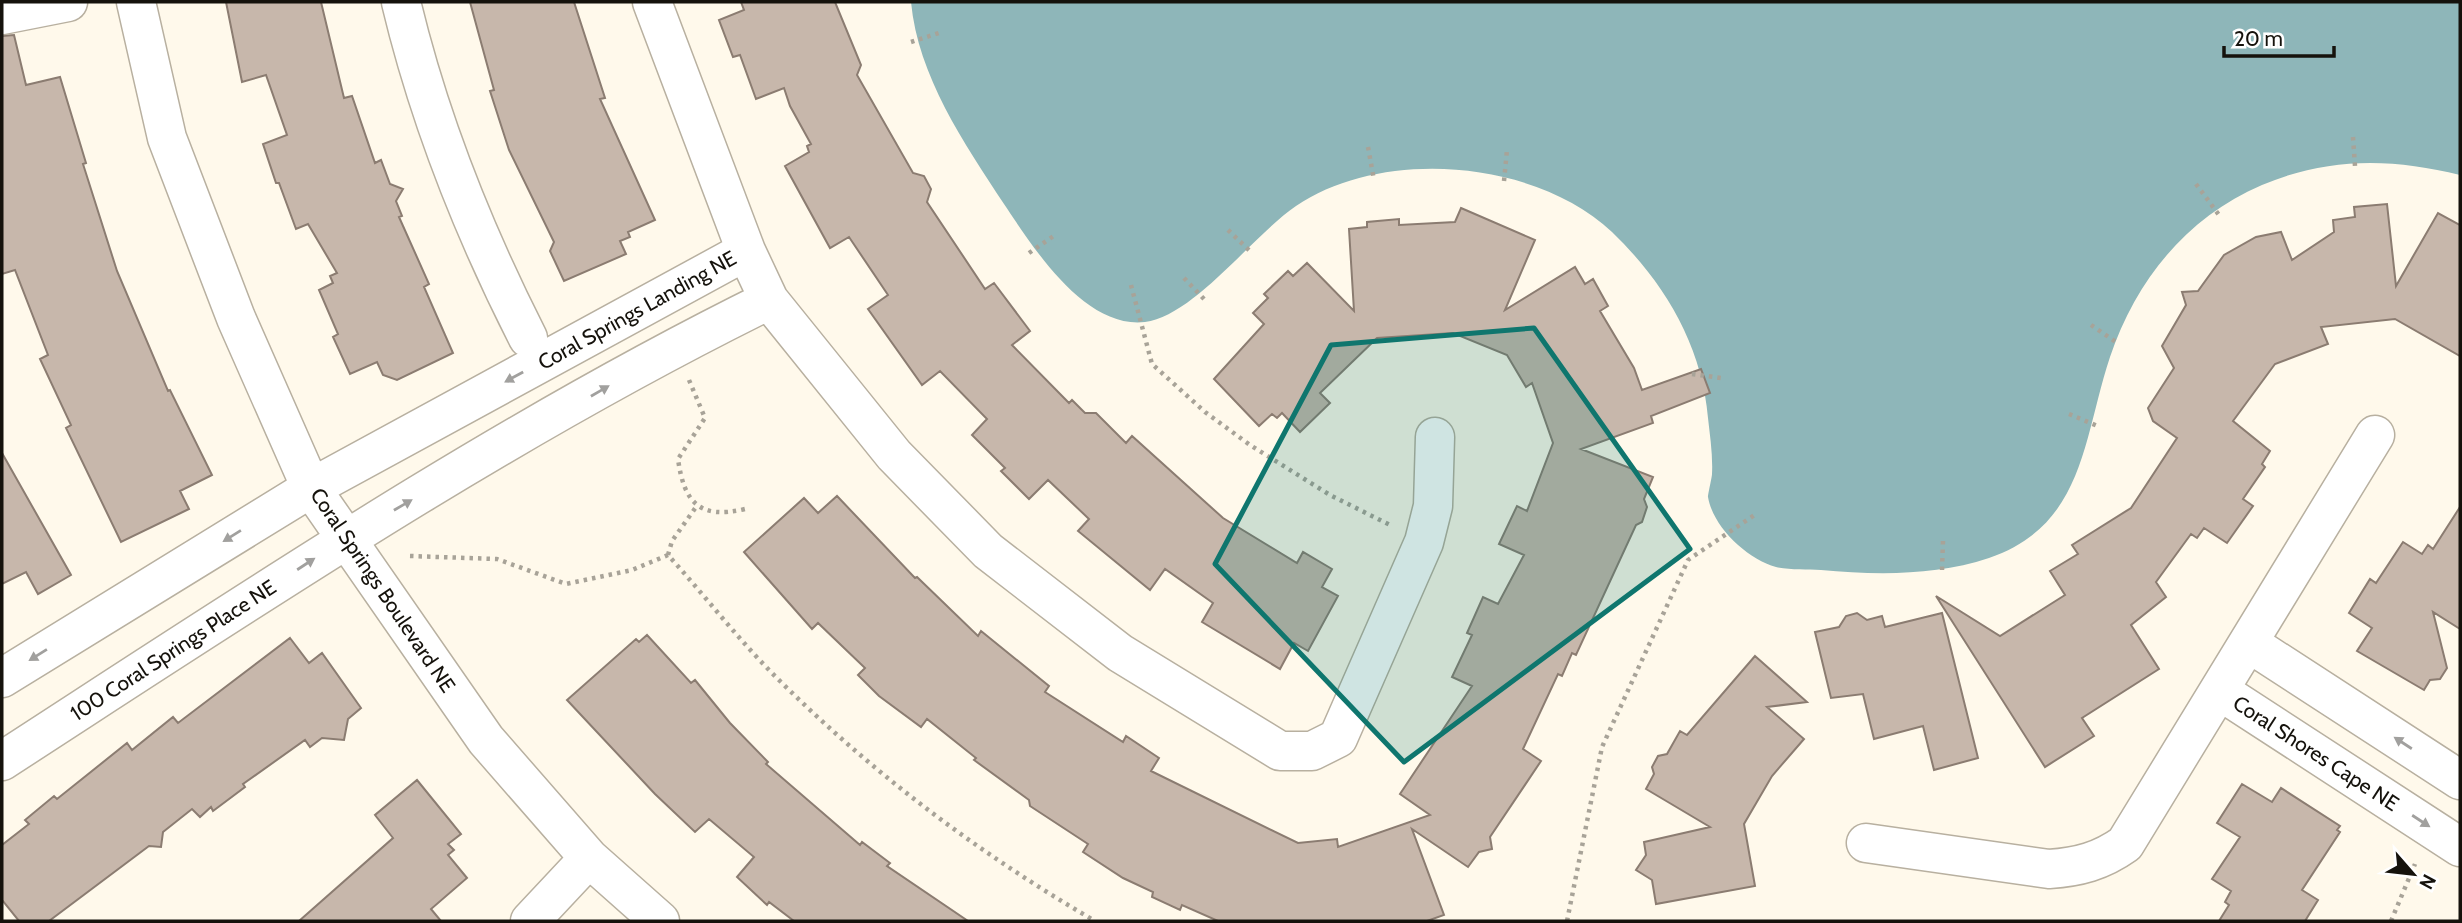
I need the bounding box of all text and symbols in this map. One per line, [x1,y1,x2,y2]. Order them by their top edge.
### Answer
scale bar [2224,14,2334,58]
text: 20 m [2234,26,2283,51]
street label: Coral Springs Landing NE [534,245,740,375]
one-way arrow [504,371,524,383]
one-way arrow [590,384,609,397]
street label: Coral Springs Boulevard NE [305,483,461,697]
one-way arrow [394,499,413,511]
one-way arrow [222,530,241,543]
one-way arrow [296,558,316,571]
street label: 100 Coral Springs Place NE [66,574,280,726]
one-way arrow [28,649,48,662]
street label: Coral Shores Cape NE [2228,690,2404,816]
one-way arrow [2394,736,2412,750]
one-way arrow [2412,814,2430,828]
north arrow [2378,839,2448,909]
text: N [2414,870,2441,893]

